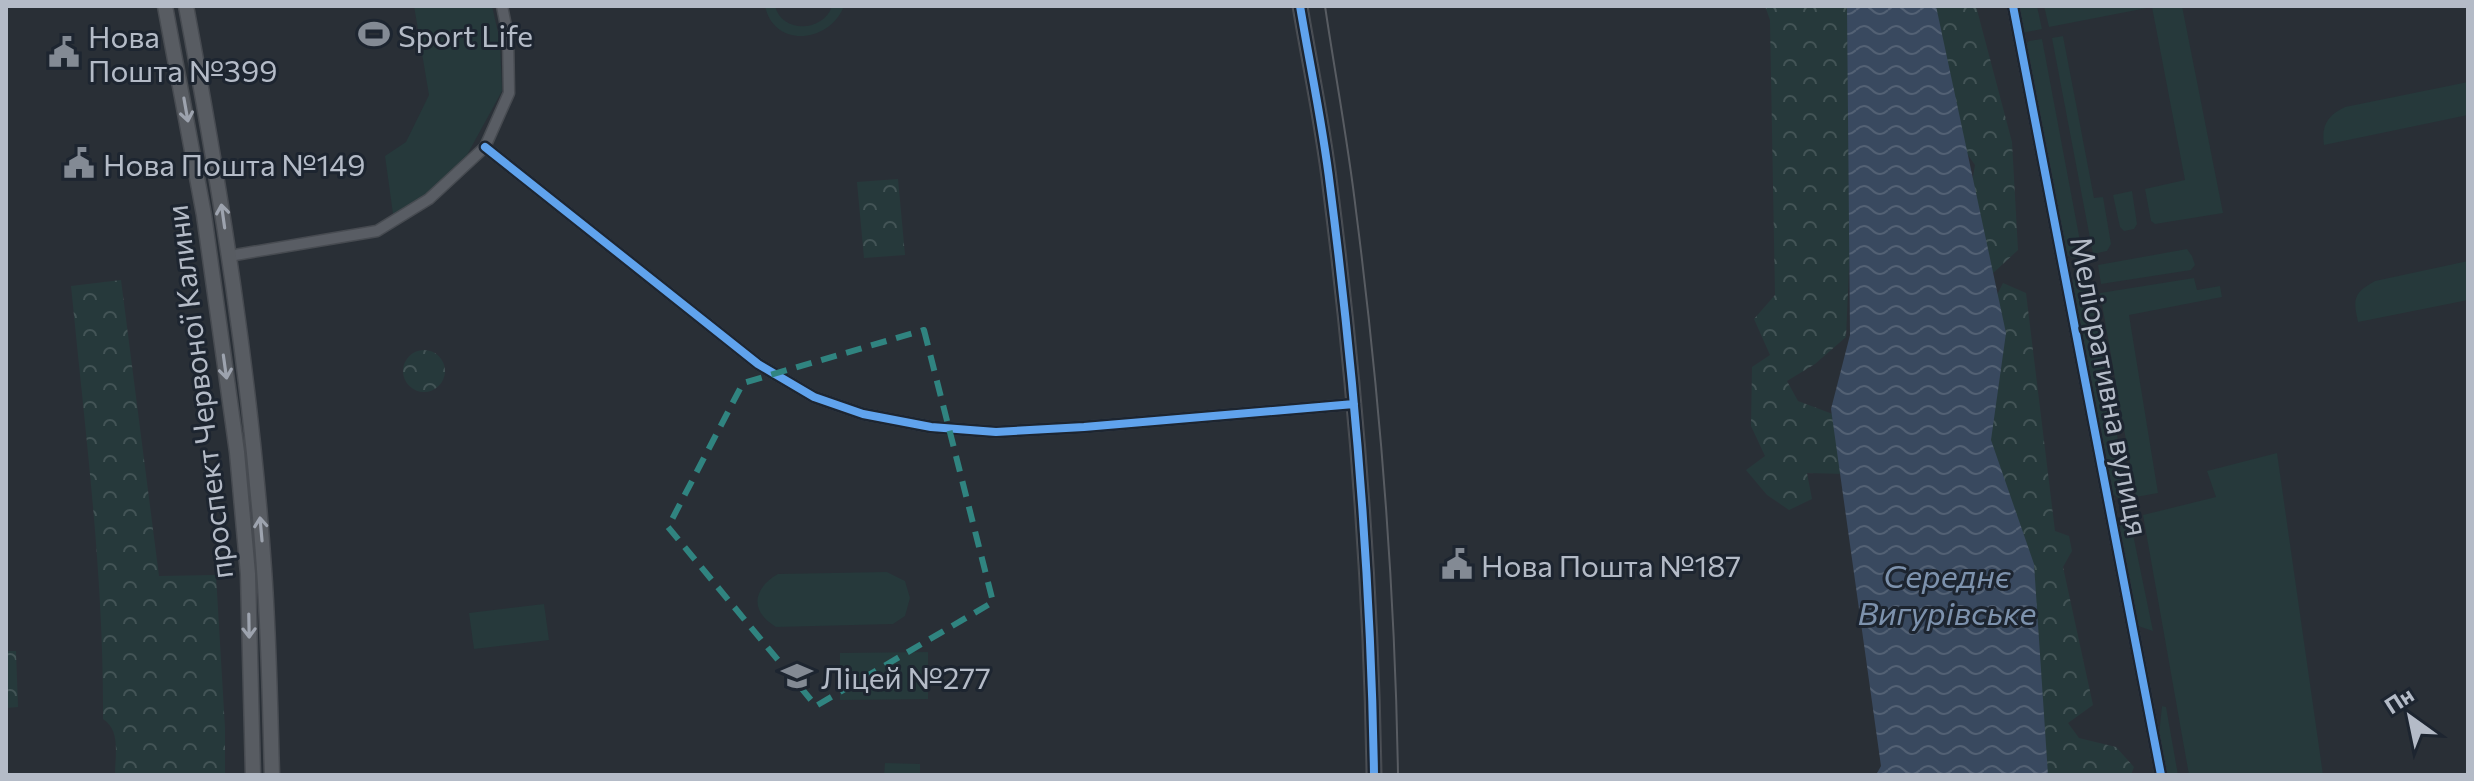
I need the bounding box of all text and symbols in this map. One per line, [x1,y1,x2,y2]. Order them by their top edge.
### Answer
place label: Sport Life [398,16,533,53]
place label: Нова Пошта №399 [88,17,277,88]
sports icon: Sport Life [357,17,391,51]
public building icon: Нова Пошта №399 [47,35,81,69]
one-way arrow [179,97,194,122]
place label: Нова Пошта №149 [103,145,365,182]
public building icon: Нова Пошта №149 [62,146,96,180]
street label: проспект Червоної Калини [157,203,239,581]
one-way arrow [215,204,230,229]
street label: Меліоративна вулиця [2064,233,2158,539]
one-way arrow [218,353,233,380]
one-way arrow [253,516,268,543]
place label: Нова Пошта №187 [1481,546,1741,583]
public building icon: Нова Пошта №187 [1440,547,1474,581]
water label: Середнє Вигурівське [1857,555,2037,632]
one-way arrow [242,612,257,639]
place label: Ліцей №277 [821,658,991,695]
school or university icon: Ліцей №277 [780,659,814,693]
north arrow [2370,677,2450,757]
text: Пн [2379,681,2418,719]

